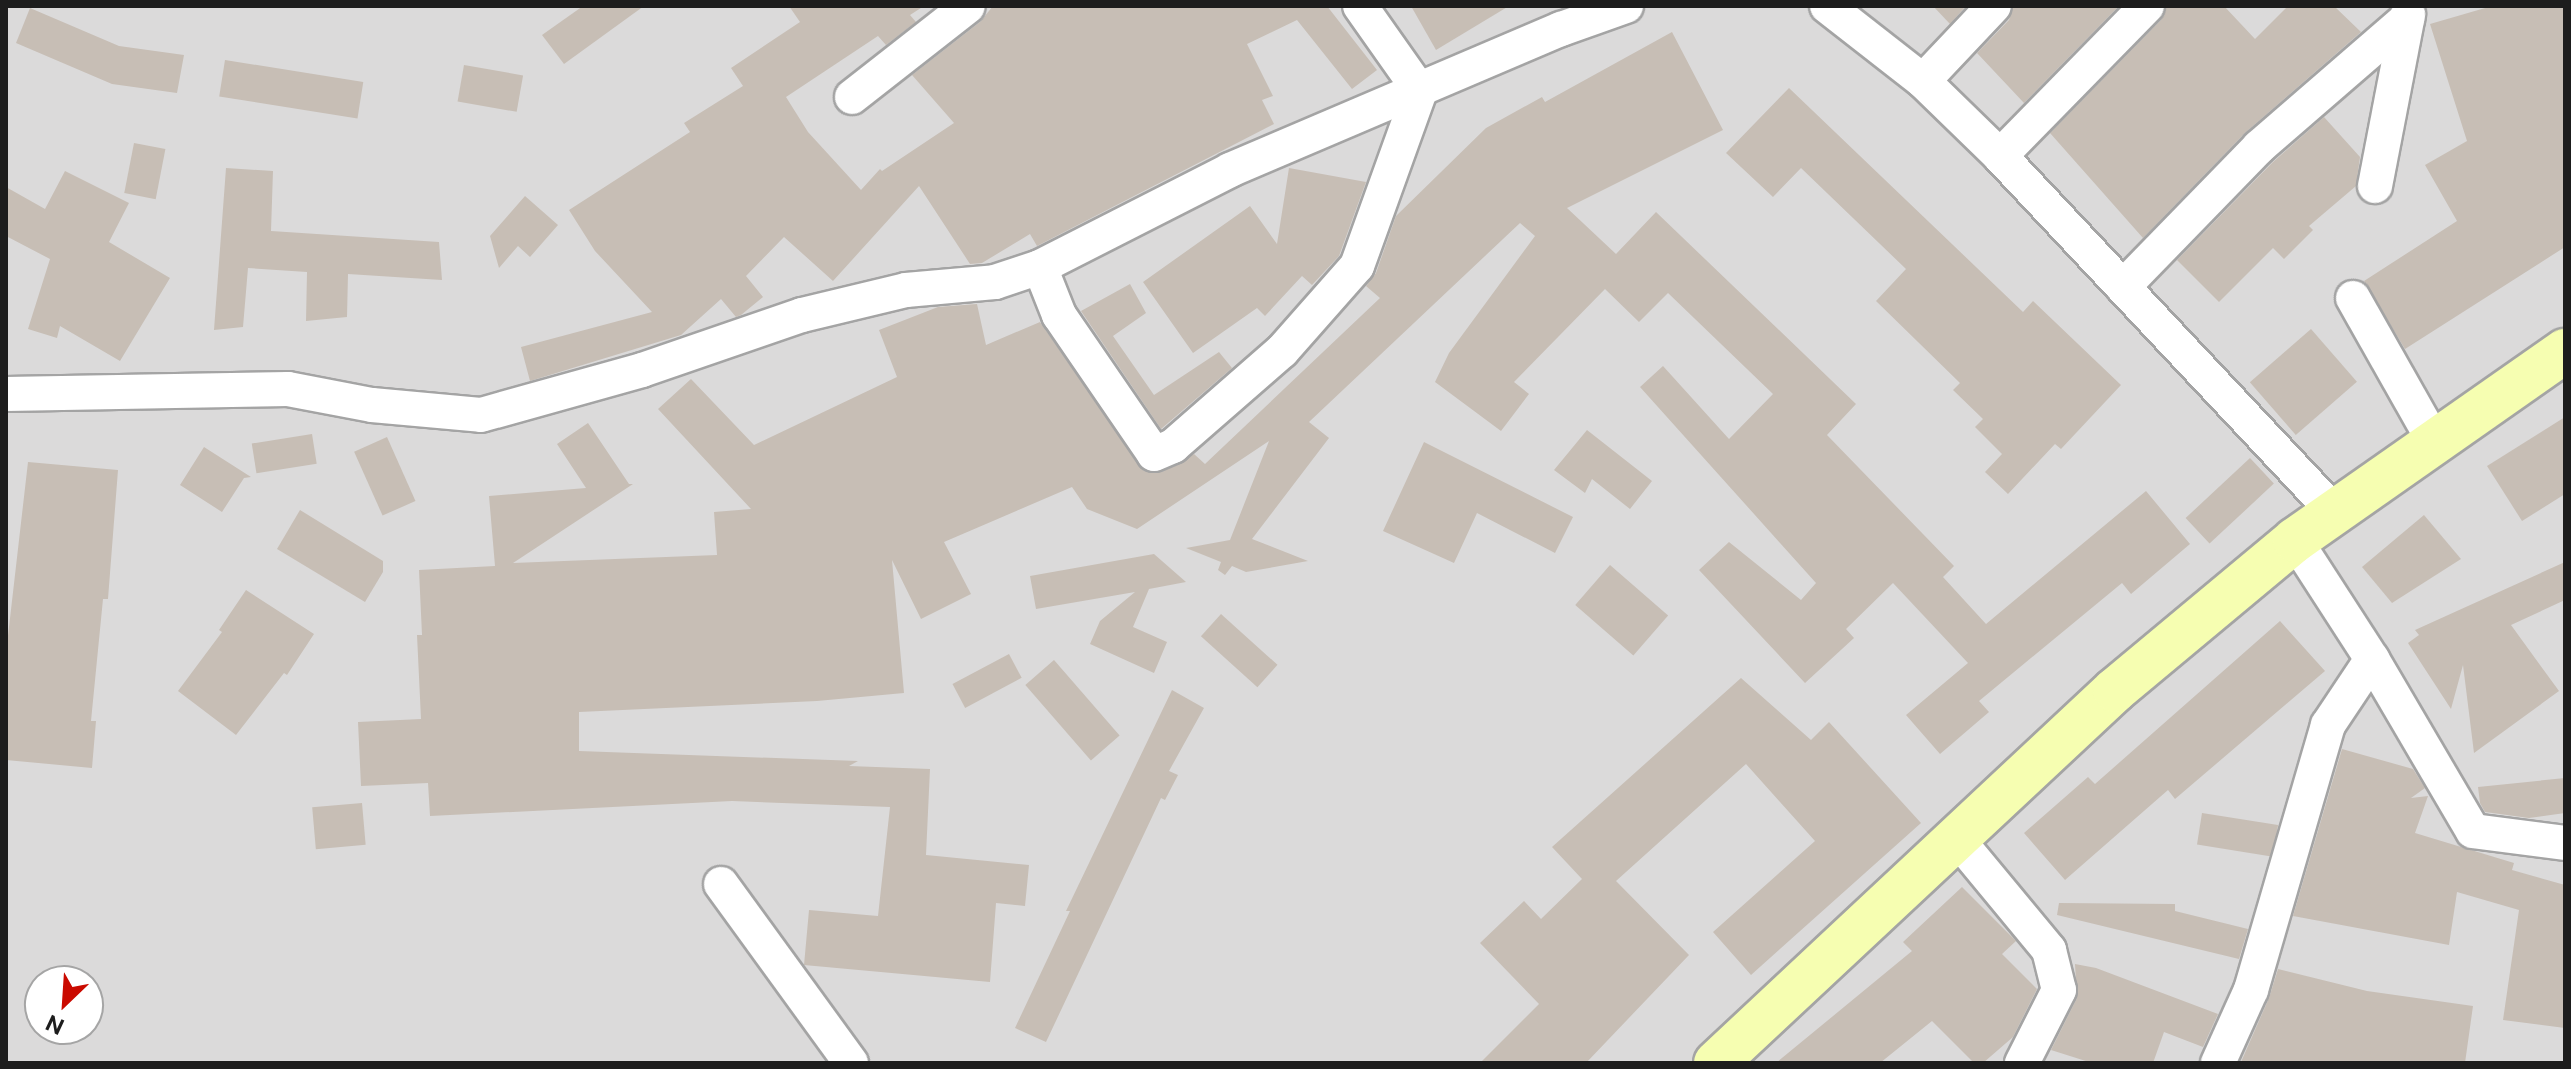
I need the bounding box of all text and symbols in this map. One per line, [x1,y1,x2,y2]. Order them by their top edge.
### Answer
north arrow [24,965,104,1045]
text: N [41,1010,68,1040]

